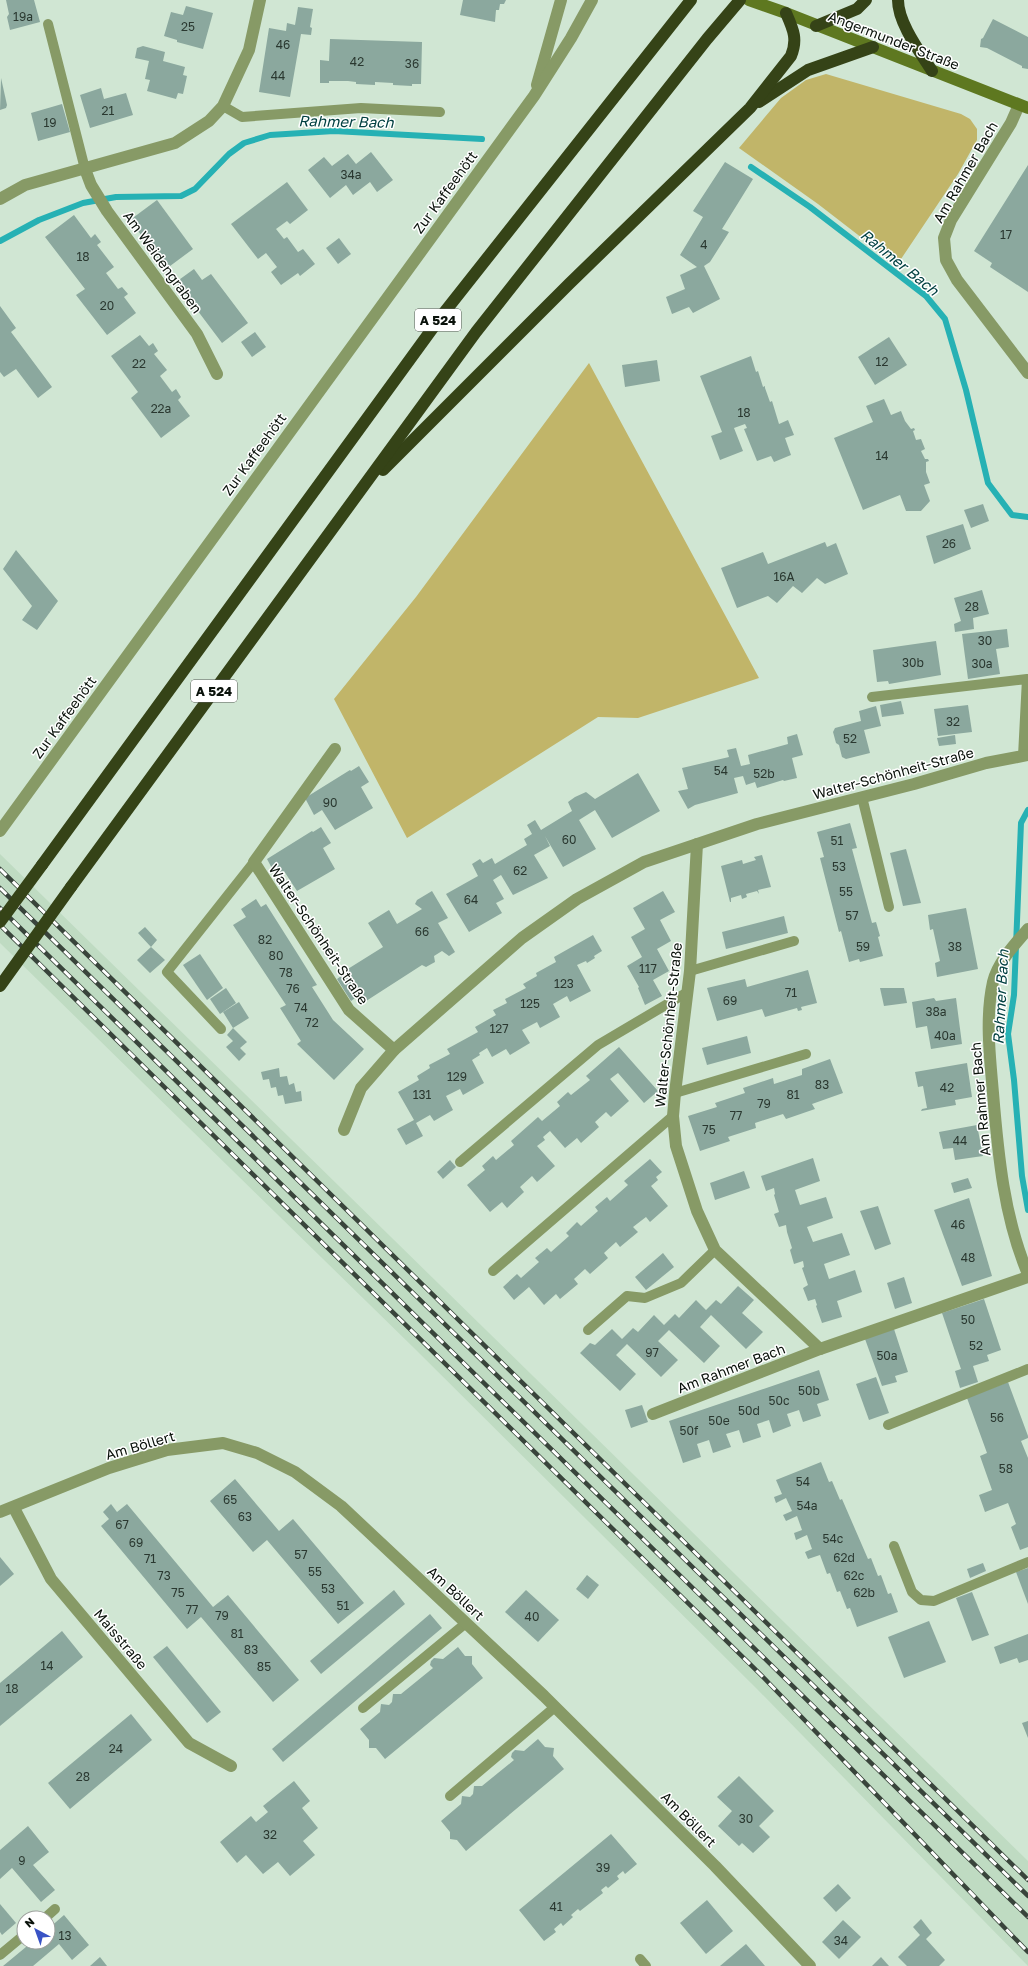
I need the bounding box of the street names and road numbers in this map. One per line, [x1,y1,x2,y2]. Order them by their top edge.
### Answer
street label: Angermunder Straße [826,7,962,73]
street label: Am Rahmer Bach [929,118,1001,226]
street label: Zur Kaffeehött [409,148,481,236]
street label: Am Weidengraben [120,207,206,317]
road number: A 524 [415,309,461,331]
street label: Zur Kaffeehött [218,410,290,498]
street label: Zur Kaffeehött [28,673,100,761]
road number: A 524 [191,680,237,702]
street label: Walter-Schönheit-Straße [811,743,975,803]
street label: Walter-Schönheit-Straße [266,861,372,1007]
street label: Walter-Schönheit-Straße [651,942,685,1108]
street label: Am Rahmer Bach [967,1041,993,1157]
street label: Am Rahmer Bach [675,1340,787,1396]
street label: Am Böllert [103,1427,177,1463]
street label: Am Böllert [424,1562,488,1624]
street label: Maisstraße [91,1605,151,1673]
street label: Am Böllert [658,1788,720,1850]

